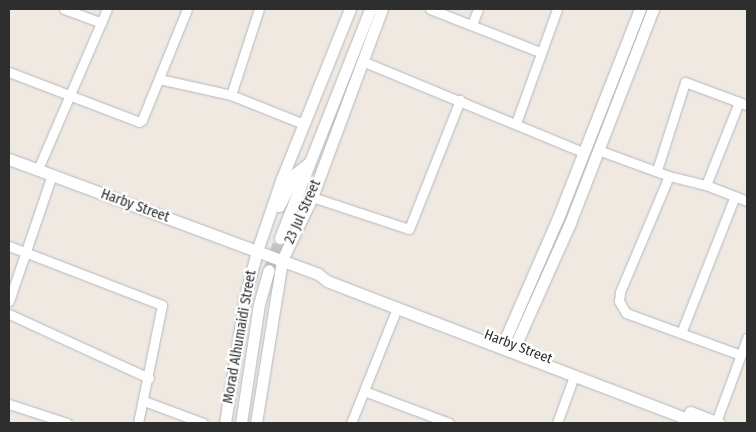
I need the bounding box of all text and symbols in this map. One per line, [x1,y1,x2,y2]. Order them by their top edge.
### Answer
street label: 23 Jul Street [281,177,325,247]
street label: Harby Street [98,186,172,226]
street label: Morad Alhumaidi Street [220,269,260,405]
street label: Harby Street [482,326,554,368]

